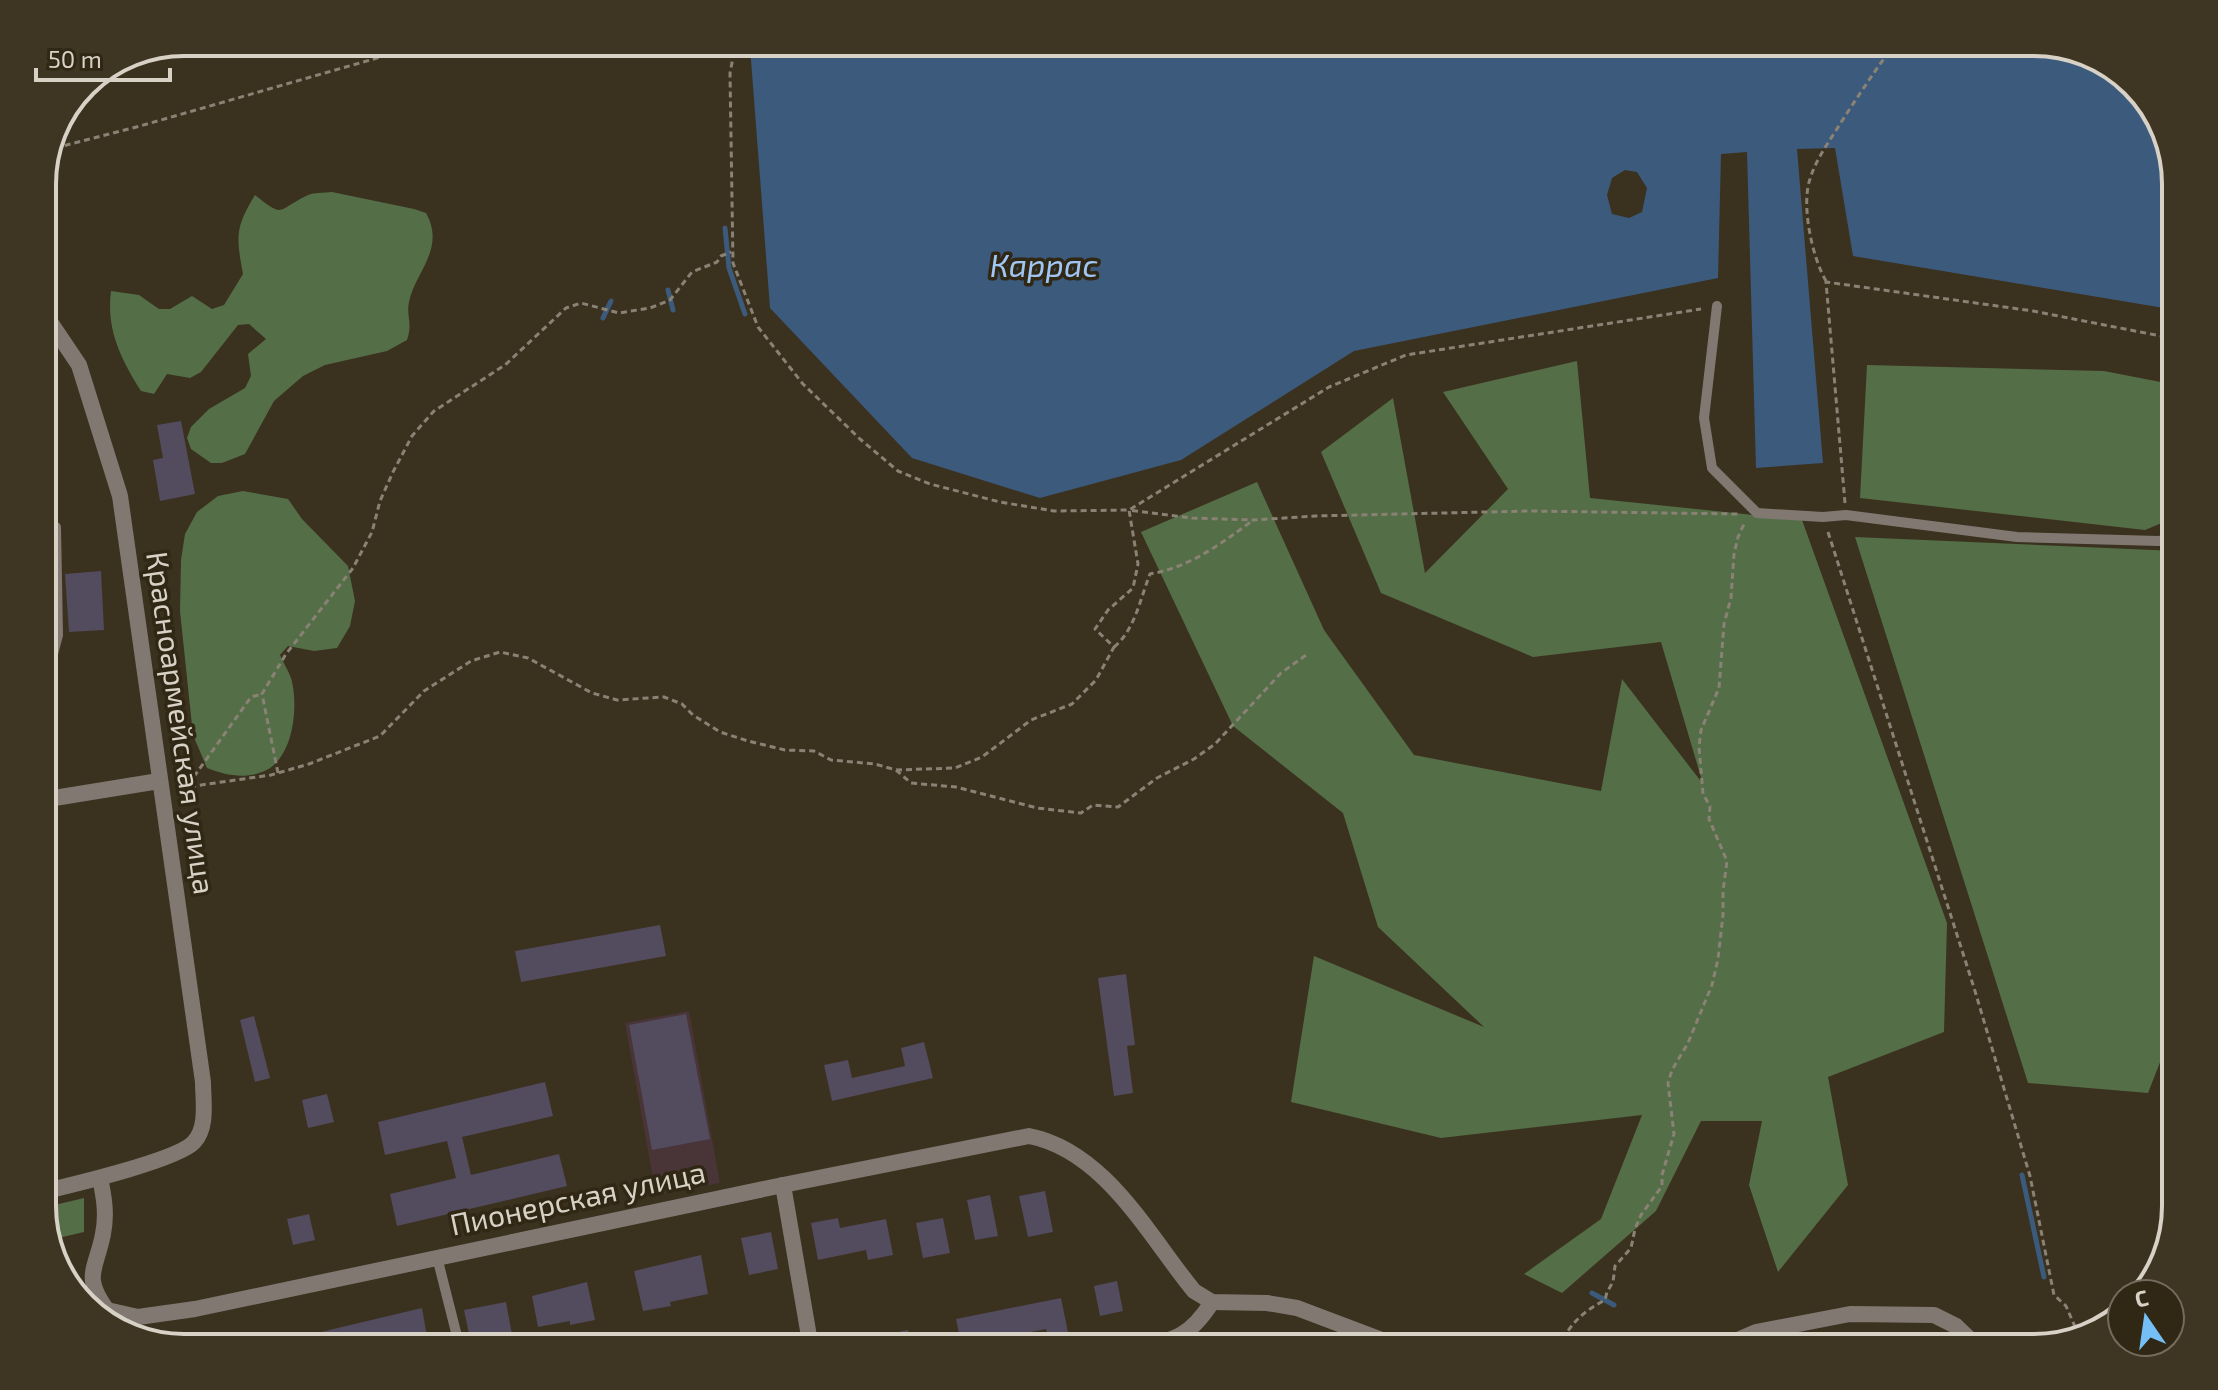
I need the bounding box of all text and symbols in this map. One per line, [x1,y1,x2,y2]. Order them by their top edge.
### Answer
scale bar [36,32,170,82]
text: 50 m [48,44,102,73]
water label: Каррас [990,245,1098,283]
street label: Красноармейская улица [139,549,224,897]
street label: Пионерская улица [447,1152,709,1243]
north arrow [2106,1278,2186,1358]
text: С [2132,1283,2151,1312]

